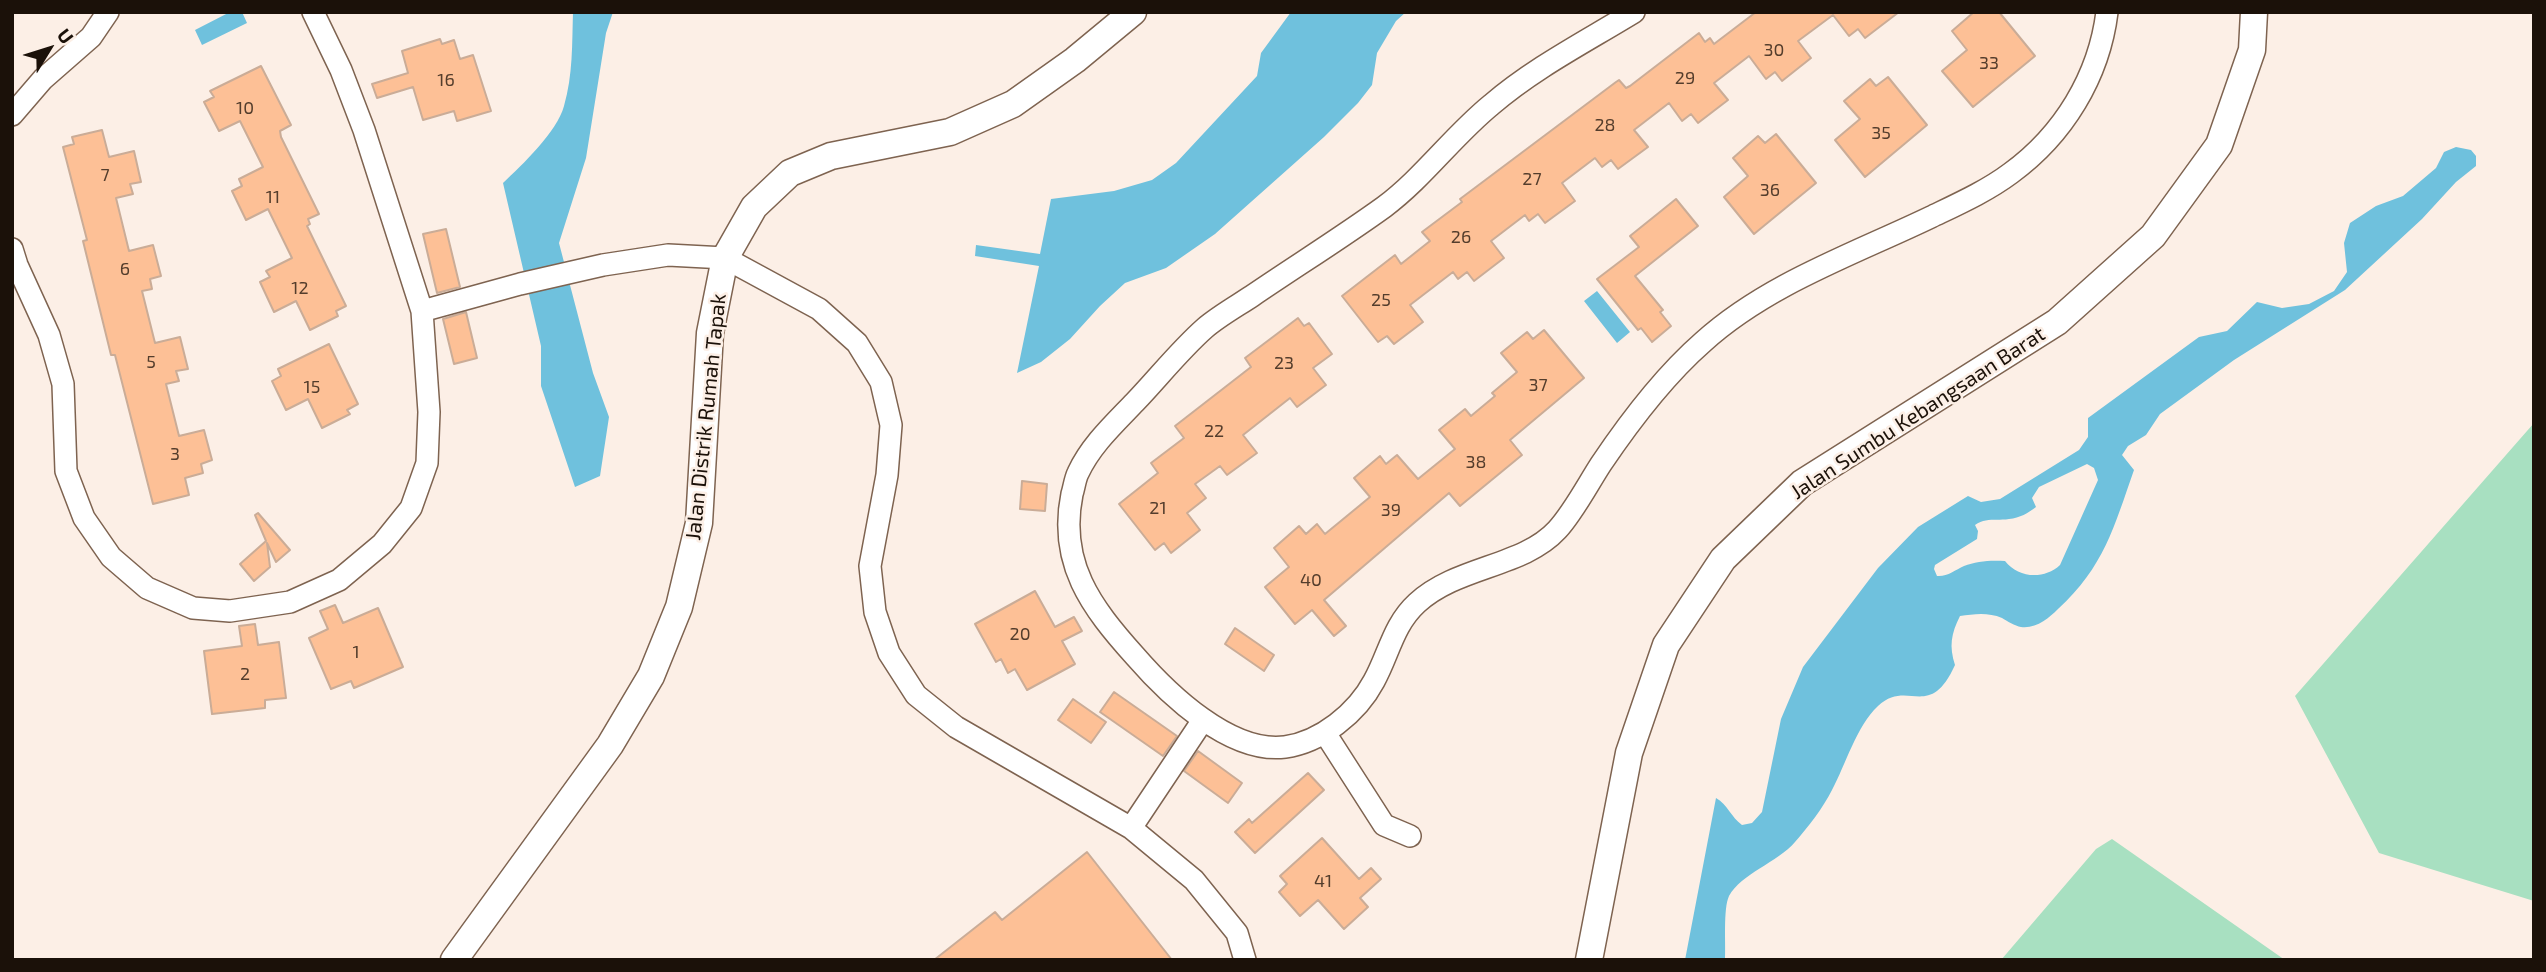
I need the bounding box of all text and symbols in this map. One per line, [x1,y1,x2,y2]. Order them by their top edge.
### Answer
north arrow [14,14,84,84]
text: U [53,24,79,48]
house number: 30 [1764,39,1784,61]
house number: 33 [1979,52,1999,74]
house number: 29 [1675,67,1695,89]
house number: 16 [437,69,455,91]
house number: 10 [236,97,254,119]
house number: 28 [1594,114,1616,136]
house number: 35 [1871,122,1891,144]
house number: 7 [100,164,110,186]
house number: 27 [1522,168,1542,190]
house number: 36 [1760,179,1780,201]
house number: 11 [266,186,280,208]
house number: 26 [1451,226,1471,248]
house number: 6 [120,258,130,280]
house number: 12 [291,277,309,299]
house number: 25 [1371,289,1391,311]
street label: Jalan Distrik Rumah Tapak [681,292,731,542]
street label: Jalan Sumbu Kebangsaan Barat [1786,321,2050,505]
house number: 5 [146,351,156,373]
house number: 23 [1274,352,1294,374]
house number: 37 [1528,374,1548,396]
house number: 15 [304,376,320,398]
house number: 22 [1204,420,1224,442]
house number: 3 [170,443,180,465]
house number: 38 [1466,451,1486,473]
house number: 21 [1149,497,1167,519]
house number: 39 [1381,499,1401,521]
house number: 40 [1300,569,1322,591]
house number: 20 [1010,623,1030,645]
house number: 1 [352,641,360,663]
house number: 2 [240,663,250,685]
house number: 41 [1314,870,1332,892]

